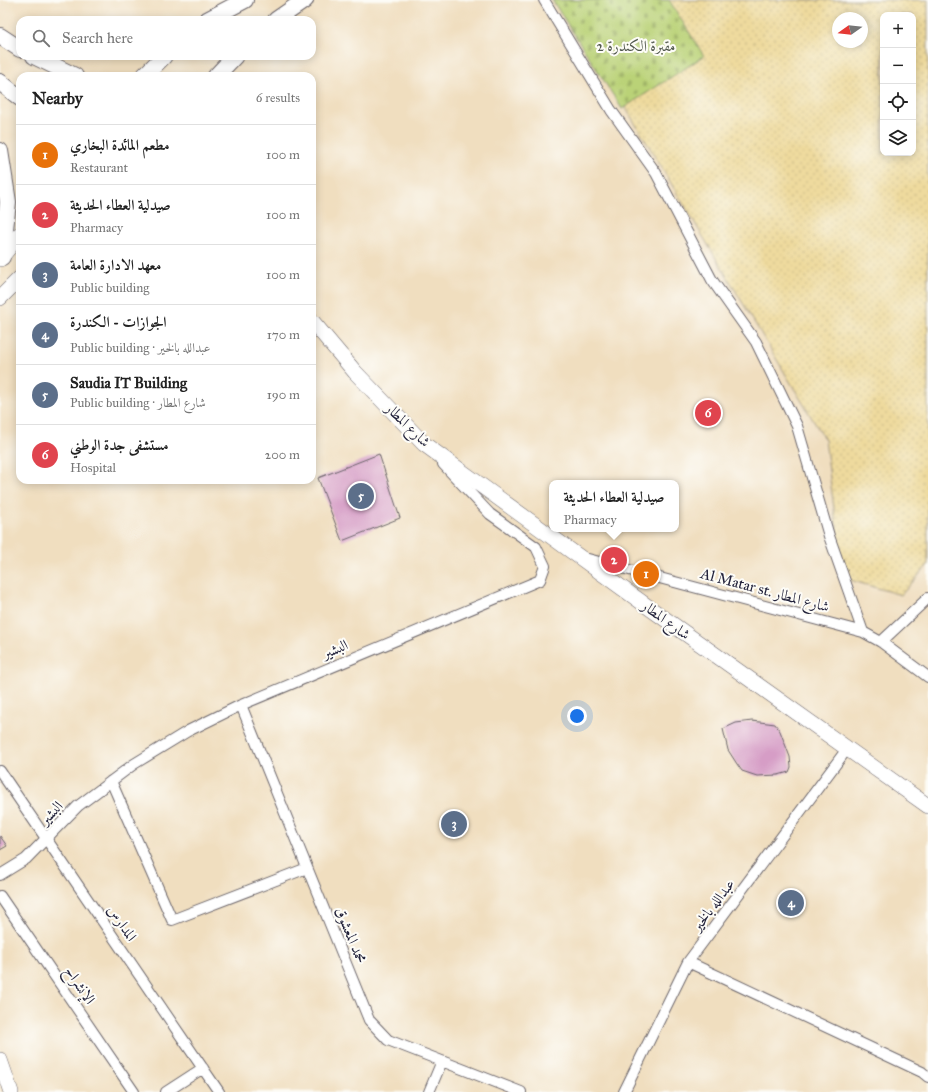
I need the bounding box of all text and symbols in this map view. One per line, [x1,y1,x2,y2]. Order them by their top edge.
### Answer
north arrow [832,12,868,48]
map controls [880,12,916,156]
button: + [880,12,916,48]
search box [16,16,316,60]
icon: search [30,27,52,49]
text: Search here [62,29,133,47]
park label: مقبرة الكندرة 2 [597,37,675,55]
button: − [880,48,916,84]
button: locate [880,84,916,120]
text: Nearby [32,88,83,109]
text: 6 results [256,90,300,106]
button: layers [880,120,916,156]
text: مطعم المائدة البخاري [70,136,170,154]
text: 1 [42,147,48,163]
text: 100 m [266,147,300,163]
text: Restaurant [70,160,128,176]
text: صيدلية العطاء الحديثة [70,196,171,214]
text: 2 [42,207,48,223]
text: 100 m [266,207,300,223]
text: Pharmacy [70,220,123,236]
text: معهد الادارة العامة [70,256,161,274]
text: 3 [42,267,48,283]
text: 100 m [266,267,300,283]
text: Public building [70,280,149,296]
text: الجوازات - الكندرة [70,313,167,331]
text: 4 [41,327,49,343]
text: 170 m [267,327,300,343]
text: Public building · عبدالله بالخير [70,340,210,356]
text: Saudia IT Building [70,374,187,392]
text: 5 [42,387,48,403]
text: 190 m [267,387,300,403]
text: Public building · شارع المطار [70,395,206,411]
street label: شارع المطار [378,398,434,454]
pin: 6 [695,398,721,428]
text: مستشفى جدة الوطني [70,436,169,454]
text: 6 [42,447,48,463]
text: 200 m [265,447,300,463]
text: Hospital [70,460,116,476]
popup [549,480,679,532]
pin: 5 [348,481,374,511]
text: صيدلية العطاء الحديثة [564,488,664,506]
text: Pharmacy [564,512,617,528]
pin: 2 [601,545,627,575]
pin: 1 [633,559,659,589]
street label: Al Matar st. شارع المطار [697,564,831,620]
street label: شارع المطار [634,595,694,647]
street label: البشير [318,636,351,663]
your location [567,706,587,726]
street label: البشير [34,797,67,830]
pin: 3 [441,809,467,839]
street label: عبدالله بالخير [686,875,738,936]
pin: 4 [778,888,804,918]
street label: المدارس [103,901,141,945]
street label: محمد المعشوق [332,904,371,966]
street label: الإنشراح [57,963,99,1010]

